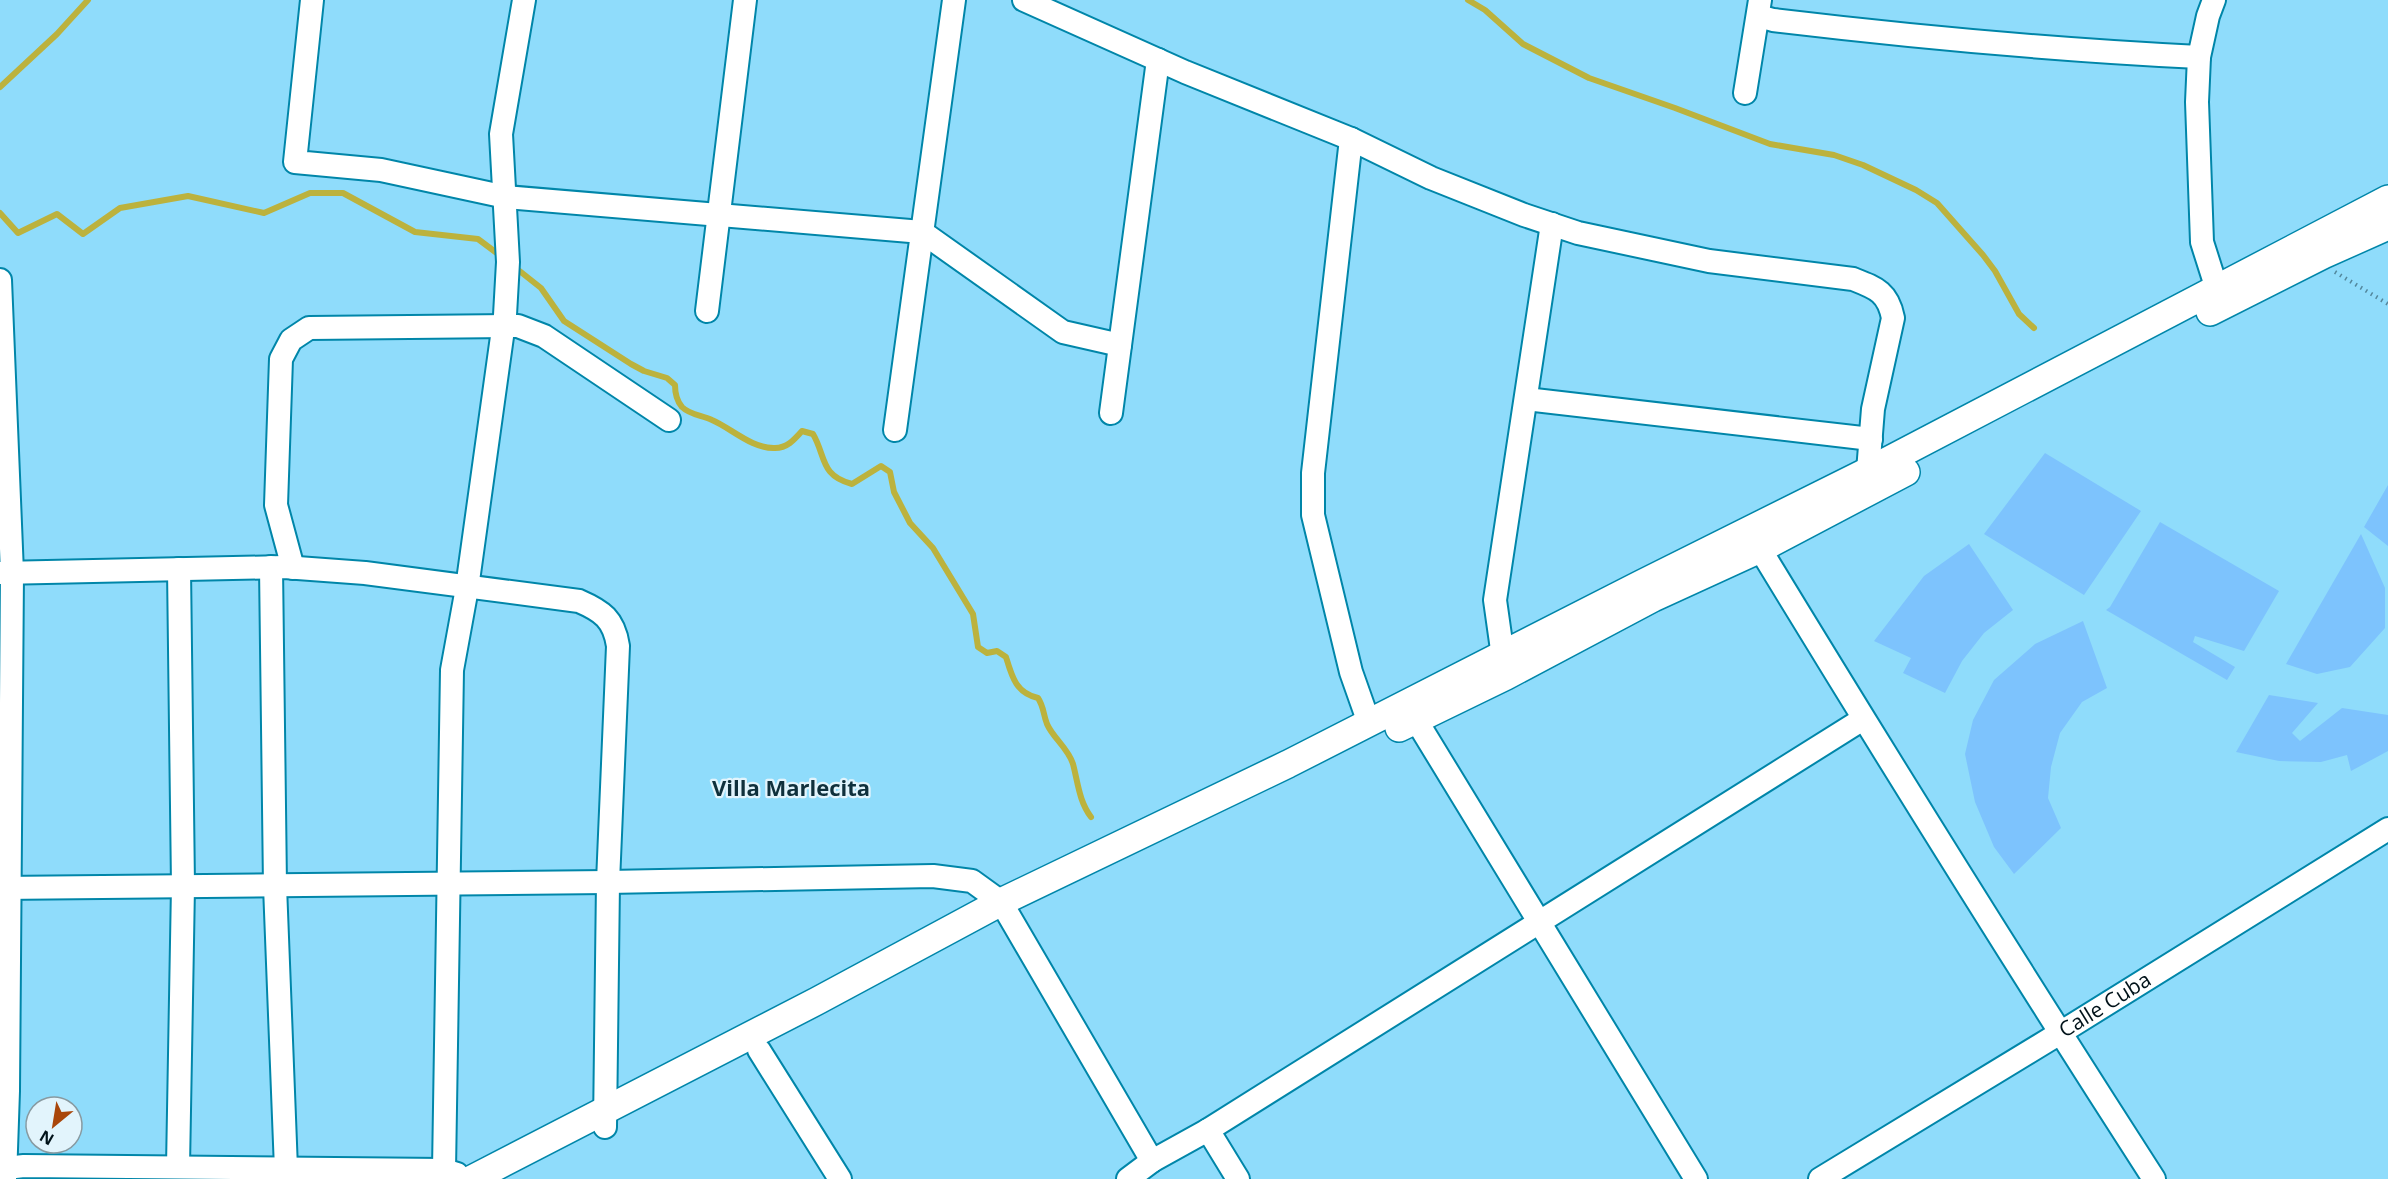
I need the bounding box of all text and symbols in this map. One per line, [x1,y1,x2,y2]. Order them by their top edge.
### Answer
district label: Villa Marlecita [712,772,870,802]
street label: Calle Cuba [2053,965,2156,1043]
north arrow [24,1095,84,1155]
text: N [35,1125,58,1151]

